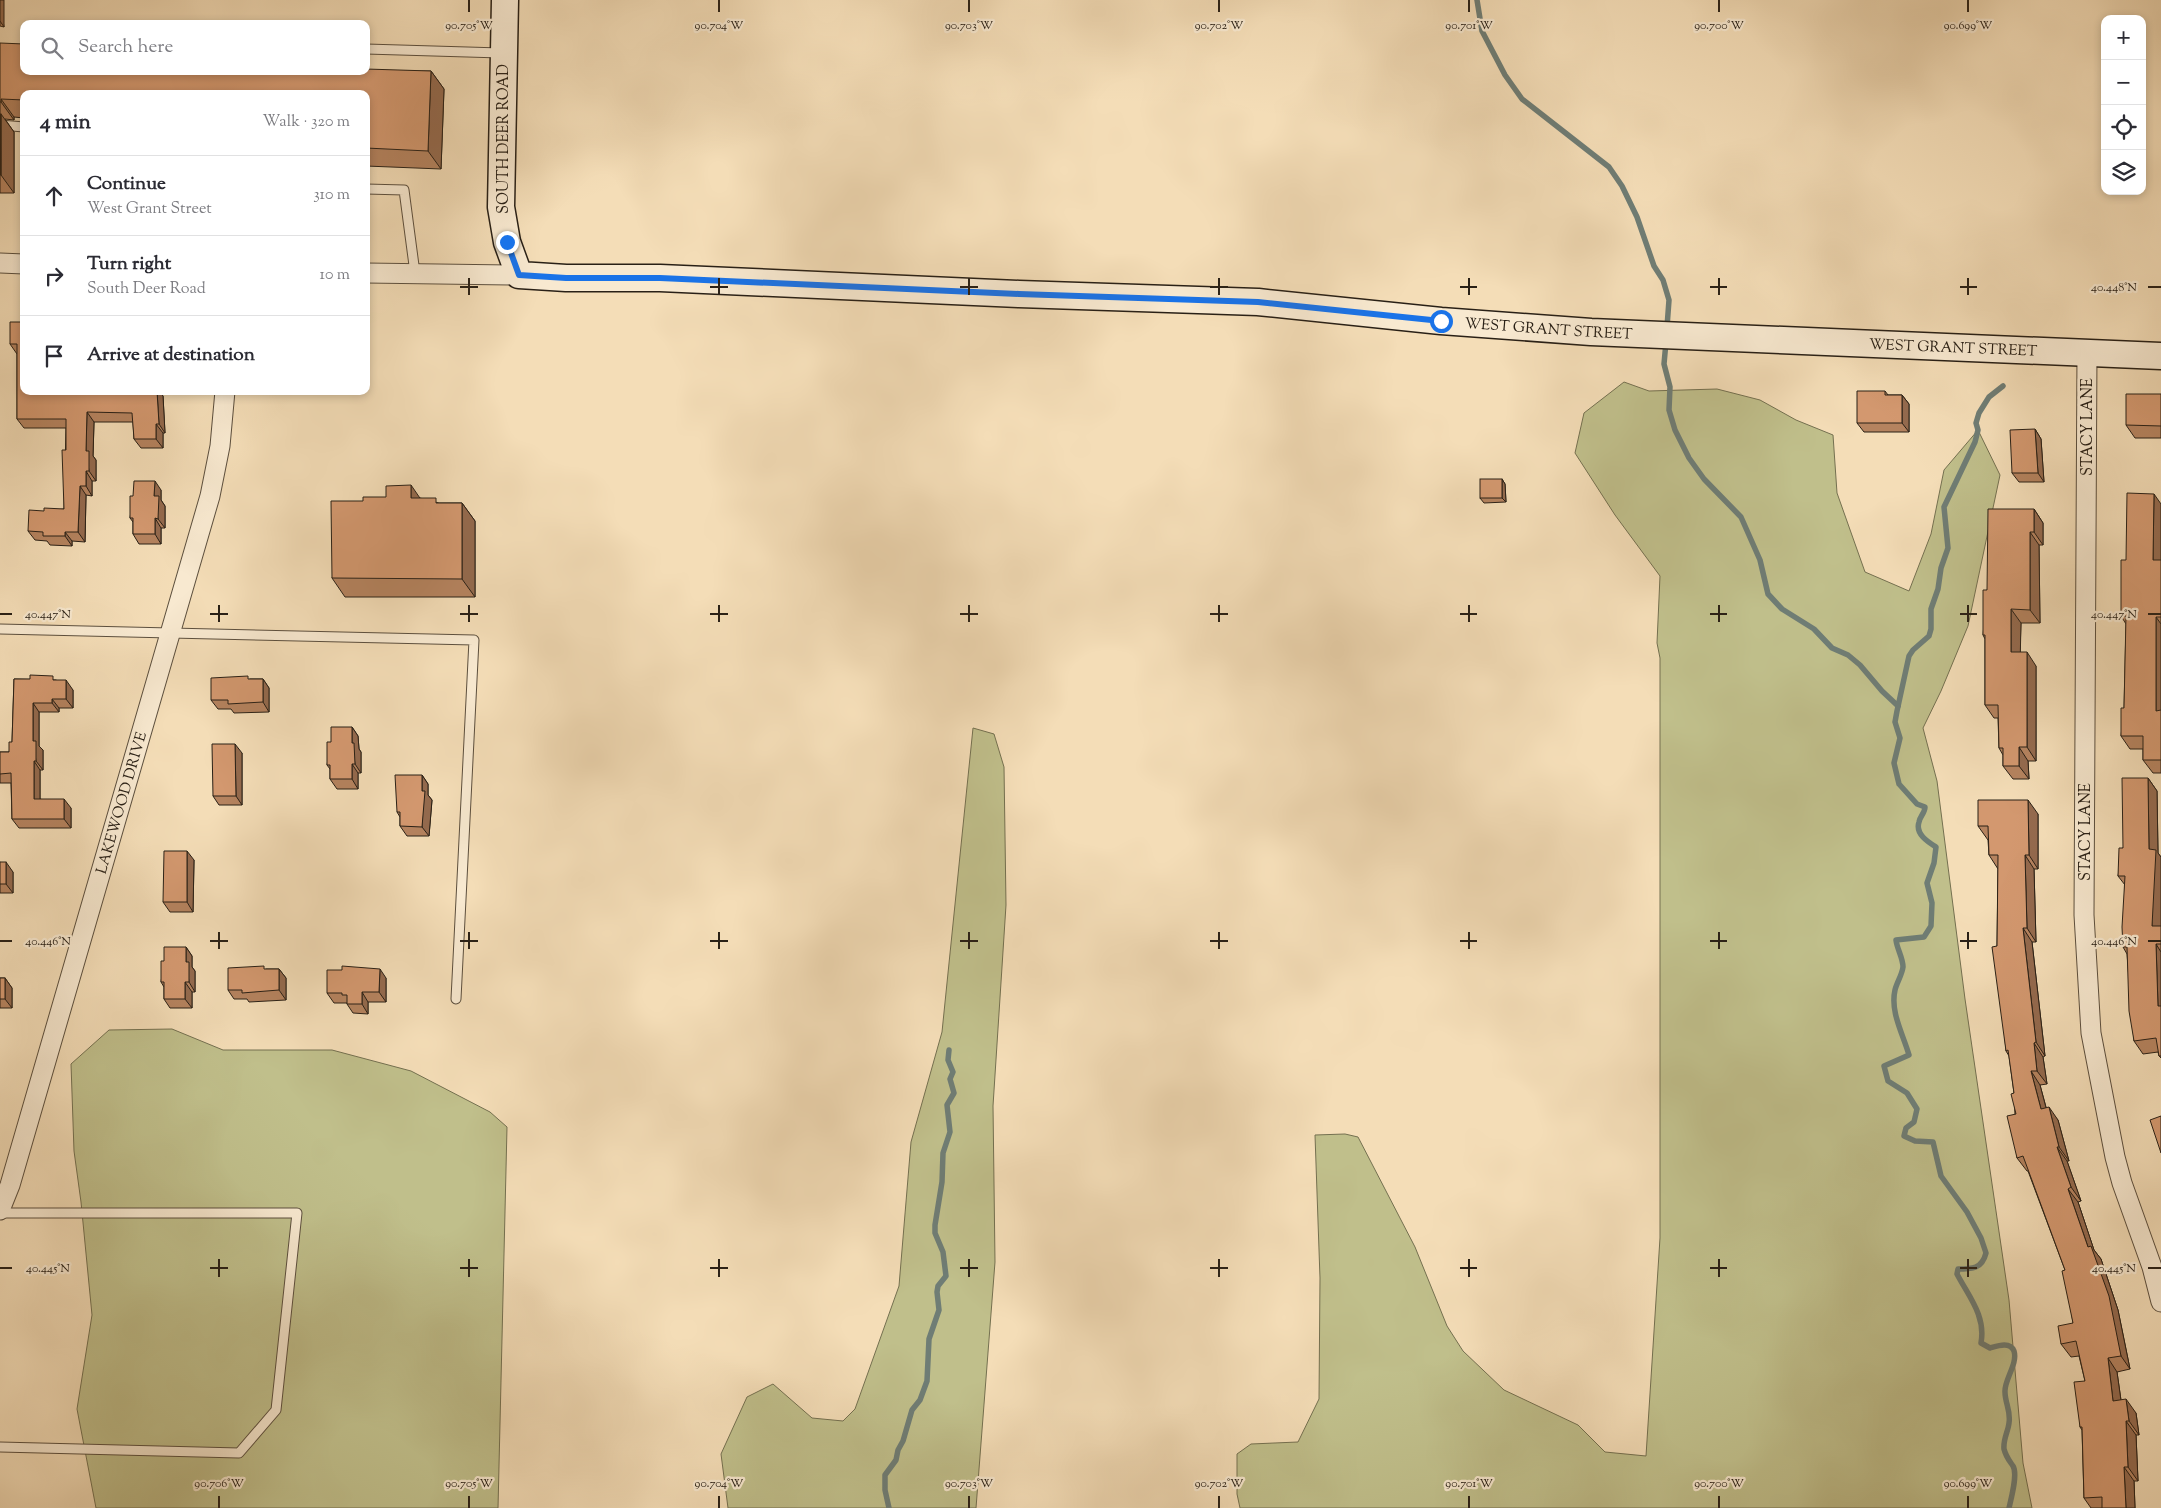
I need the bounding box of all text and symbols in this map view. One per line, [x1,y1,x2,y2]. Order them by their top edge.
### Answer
map controls [2101,15,2146,195]
button: + [2101,15,2146,60]
text: 90.705°W [445,17,493,35]
text: 90.704°W [695,17,744,35]
text: 90.703°W [945,17,994,35]
text: 90.702°W [1195,17,1244,35]
text: 90.701°W [1445,17,1493,35]
text: 90.700°W [1694,17,1744,35]
text: 90.699°W [1944,17,1993,35]
search box [20,20,370,75]
icon: search [38,34,66,62]
text: Search here [78,34,173,61]
button: − [2101,60,2146,105]
street label: SOUTH DEER ROAD [494,64,515,214]
button: locate [2101,105,2146,150]
text: 4 min [40,108,91,138]
text: Walk · 320 m [263,111,350,134]
button: layers [2101,150,2146,195]
text: Continue [87,171,166,198]
icon: ahead [40,182,68,210]
text: 310 m [313,184,350,207]
text: West Grant Street [87,198,212,221]
route end [496,231,519,254]
text: Turn right [87,251,171,278]
icon: right [40,262,68,290]
text: 10 m [320,264,350,287]
text: South Deer Road [87,278,206,301]
text: 40.448°N [2091,279,2137,297]
route start [1430,310,1453,333]
street label: WEST GRANT STREET [1464,314,1633,346]
street label: WEST GRANT STREET [1868,335,2038,363]
icon: arrive [40,342,68,370]
text: Arrive at destination [87,342,255,369]
street label: STACY LANE [2078,378,2099,476]
text: 40.447°N [25,606,71,624]
text: 40.447°N [2091,606,2137,624]
street label: LAKEWOOD DRIVE [92,730,153,877]
street label: STACY LANE [2076,783,2097,881]
text: 40.446°N [25,933,71,951]
text: 40.446°N [2091,933,2137,951]
text: 40.445°N [26,1260,70,1278]
text: 40.445°N [2092,1260,2136,1278]
text: 90.706°W [194,1475,244,1493]
text: 90.705°W [445,1475,493,1493]
text: 90.704°W [695,1475,744,1493]
text: 90.703°W [945,1475,994,1493]
text: 90.702°W [1195,1475,1244,1493]
text: 90.701°W [1445,1475,1493,1493]
text: 90.700°W [1694,1475,1744,1493]
text: 90.699°W [1944,1475,1993,1493]

